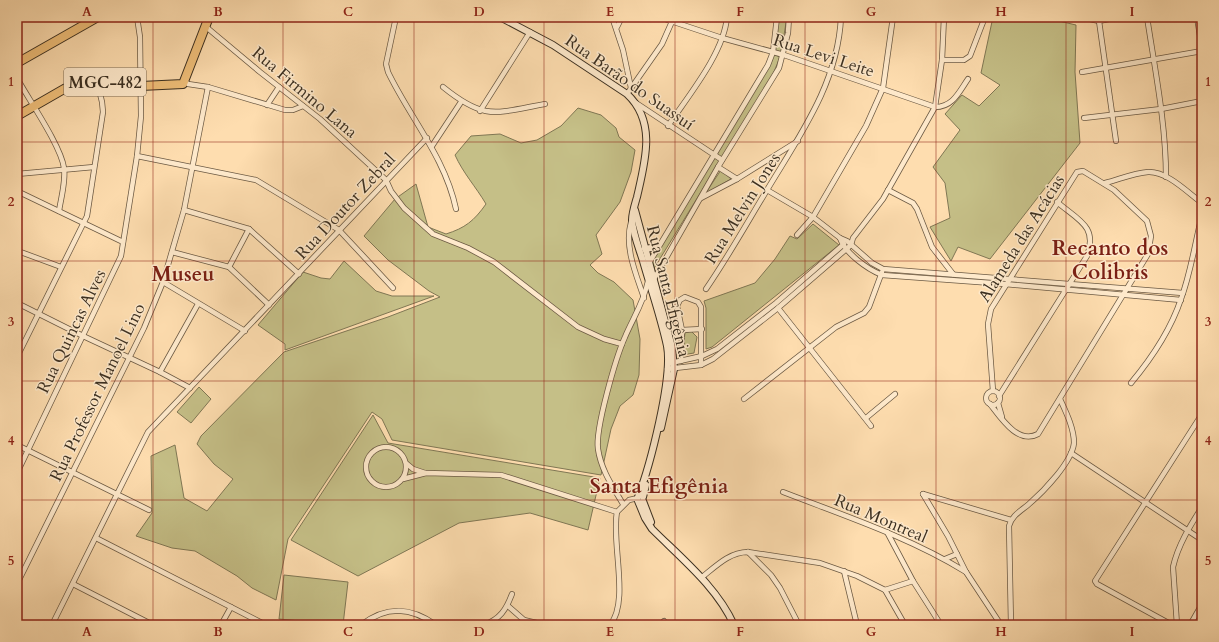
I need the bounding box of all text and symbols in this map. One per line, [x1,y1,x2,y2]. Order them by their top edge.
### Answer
text: A [82,3,92,21]
text: B [213,3,223,21]
text: C [343,3,353,21]
text: D [473,3,485,21]
text: E [606,3,614,21]
text: F [736,3,744,21]
text: G [866,3,877,21]
text: H [995,3,1007,21]
text: I [1129,3,1135,21]
street label: Rua Levi Leite [770,28,877,83]
street label: Rua Barão do Suassuí [561,29,699,136]
street label: Rua Firmino Lana [247,42,363,144]
road number: MGC-482 [64,68,146,96]
text: 1 [8,73,14,91]
text: 1 [1205,73,1211,91]
street label: Rua Doutor Zebral [290,148,401,264]
street label: Rua Melvin Jones [699,148,786,268]
street label: Alameda das Acácias [973,170,1070,306]
text: 2 [8,193,15,211]
text: 2 [1205,193,1212,211]
street label: Rua Santa Efigênia [641,223,696,360]
district label: Recanto dos Colibris [1052,234,1168,287]
district label: Museu [151,260,215,289]
street label: Rua Quincas Alves [31,265,112,397]
street label: Rua Professor Manoel Lino [44,299,151,485]
text: 3 [8,313,15,331]
text: 3 [1205,313,1212,331]
text: 4 [8,432,15,450]
text: 4 [1205,432,1212,450]
district label: Santa Efigênia [590,472,729,501]
street label: Rua Montreal [831,489,931,549]
text: 5 [8,552,14,570]
text: 5 [1205,552,1211,570]
text: A [82,623,92,641]
text: B [213,623,223,641]
text: C [343,623,353,641]
text: D [473,623,485,641]
text: E [606,623,614,641]
text: F [736,623,744,641]
text: G [866,623,877,641]
text: H [995,623,1007,641]
text: I [1129,623,1135,641]

